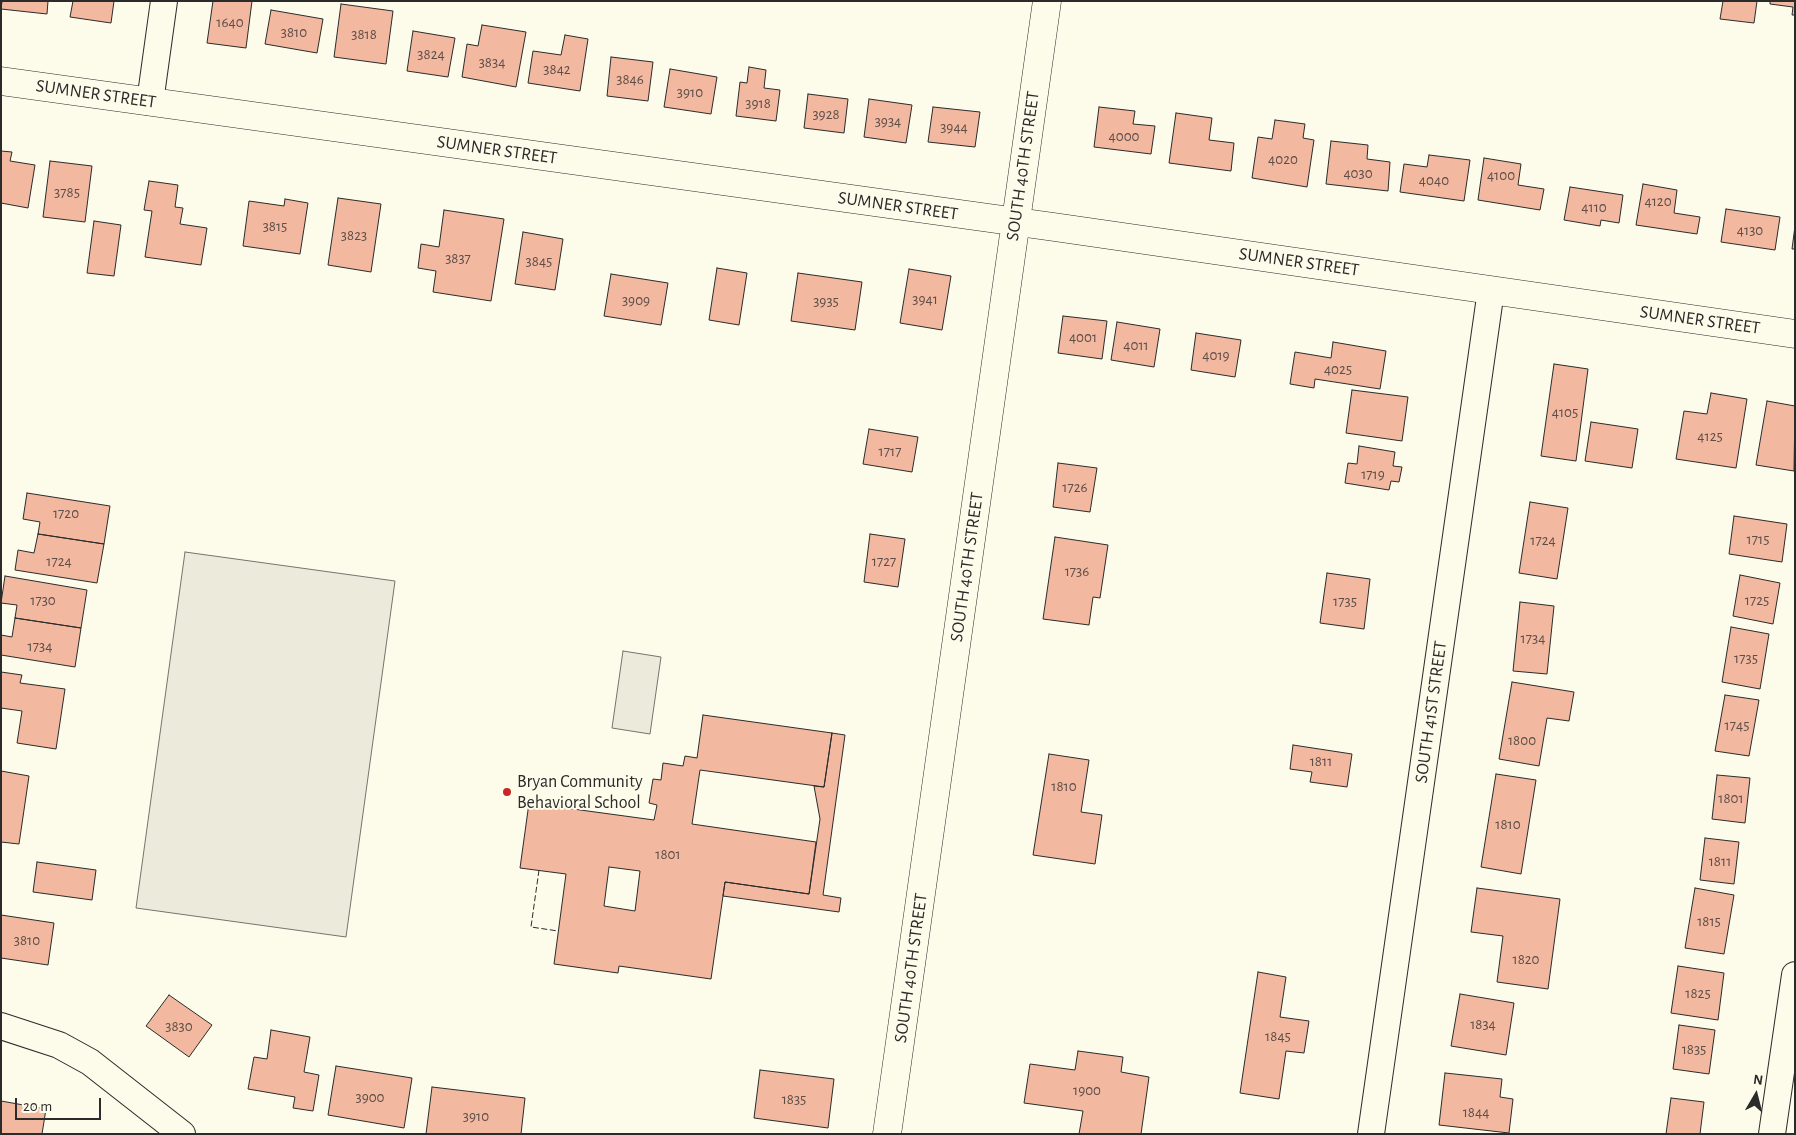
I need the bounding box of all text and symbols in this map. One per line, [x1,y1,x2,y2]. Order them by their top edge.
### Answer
house number: 1640 [216,13,244,31]
house number: 3810 [281,23,307,41]
house number: 3818 [351,25,377,43]
house number: 3824 [417,45,445,63]
house number: 3834 [479,53,505,71]
house number: 3842 [543,60,571,78]
house number: 3846 [616,70,644,88]
street label: SUMNER STREET [35,75,157,113]
house number: 3910 [677,83,703,101]
street label: SOUTH 40TH STREET [1002,90,1044,242]
house number: 3918 [745,94,771,112]
house number: 3928 [812,105,840,123]
house number: 3934 [875,112,901,130]
house number: 3944 [940,118,968,136]
house number: 4000 [1109,127,1139,145]
street label: SUMNER STREET [436,131,558,169]
house number: 4020 [1268,150,1298,168]
house number: 4030 [1343,164,1373,182]
house number: 4100 [1487,166,1515,184]
house number: 4040 [1419,171,1449,189]
house number: 3785 [54,183,80,201]
street label: SUMNER STREET [837,187,959,225]
house number: 4120 [1644,192,1672,210]
house number: 4110 [1581,198,1607,216]
house number: 3815 [263,217,287,235]
house number: 4130 [1737,221,1763,239]
house number: 3823 [341,226,367,244]
street label: SUMNER STREET [1238,243,1360,281]
house number: 3837 [445,249,471,267]
house number: 3845 [526,252,552,270]
house number: 3941 [912,290,938,308]
house number: 3909 [622,291,650,309]
house number: 3935 [813,292,839,310]
street label: SUMNER STREET [1639,301,1761,339]
house number: 4001 [1069,328,1097,346]
house number: 4011 [1123,336,1149,354]
house number: 4019 [1202,346,1230,364]
house number: 4025 [1324,360,1352,378]
house number: 4105 [1552,403,1578,421]
house number: 4125 [1697,427,1723,445]
house number: 1717 [879,442,901,460]
house number: 1719 [1361,465,1385,483]
house number: 1726 [1062,478,1088,496]
street label: SOUTH 40TH STREET [946,491,988,643]
house number: 1720 [53,504,79,522]
house number: 1715 [1747,530,1769,548]
house number: 1724 [1530,531,1556,549]
house number: 1724 [46,552,72,570]
house number: 1727 [872,552,896,570]
house number: 1736 [1065,562,1089,580]
house number: 1730 [30,591,56,609]
house number: 1725 [1745,591,1769,609]
house number: 1735 [1333,592,1357,610]
house number: 1734 [1521,629,1545,647]
house number: 1734 [28,637,52,655]
street label: SOUTH 41ST STREET [1410,640,1452,784]
house number: 1735 [1734,649,1758,667]
house number: 1745 [1725,716,1749,734]
house number: 1800 [1508,731,1536,749]
house number: 1811 [1310,752,1332,770]
place label: Bryan Community Behavioral School [517,771,643,814]
house number: 1810 [1051,777,1077,795]
marker: Bryan Community Behavioral School [501,786,513,798]
house number: 1801 [1718,789,1744,807]
house number: 1810 [1495,815,1521,833]
house number: 1801 [655,845,681,863]
house number: 1811 [1709,852,1731,870]
street label: SOUTH 40TH STREET [890,892,932,1044]
house number: 1815 [1697,912,1721,930]
house number: 3810 [14,931,40,949]
house number: 1820 [1512,950,1540,968]
house number: 1825 [1685,984,1711,1002]
house number: 1834 [1470,1015,1496,1033]
house number: 3830 [165,1017,193,1035]
house number: 1845 [1265,1027,1291,1045]
house number: 1835 [1682,1040,1706,1058]
north arrow [1731,1070,1781,1120]
text: N [1752,1073,1764,1088]
house number: 1900 [1073,1081,1101,1099]
scale bar [18,1088,104,1120]
house number: 3900 [355,1088,385,1106]
house number: 1835 [782,1090,806,1108]
text: 20 m [23,1099,52,1114]
house number: 1844 [1463,1103,1489,1121]
house number: 3910 [463,1107,489,1125]

